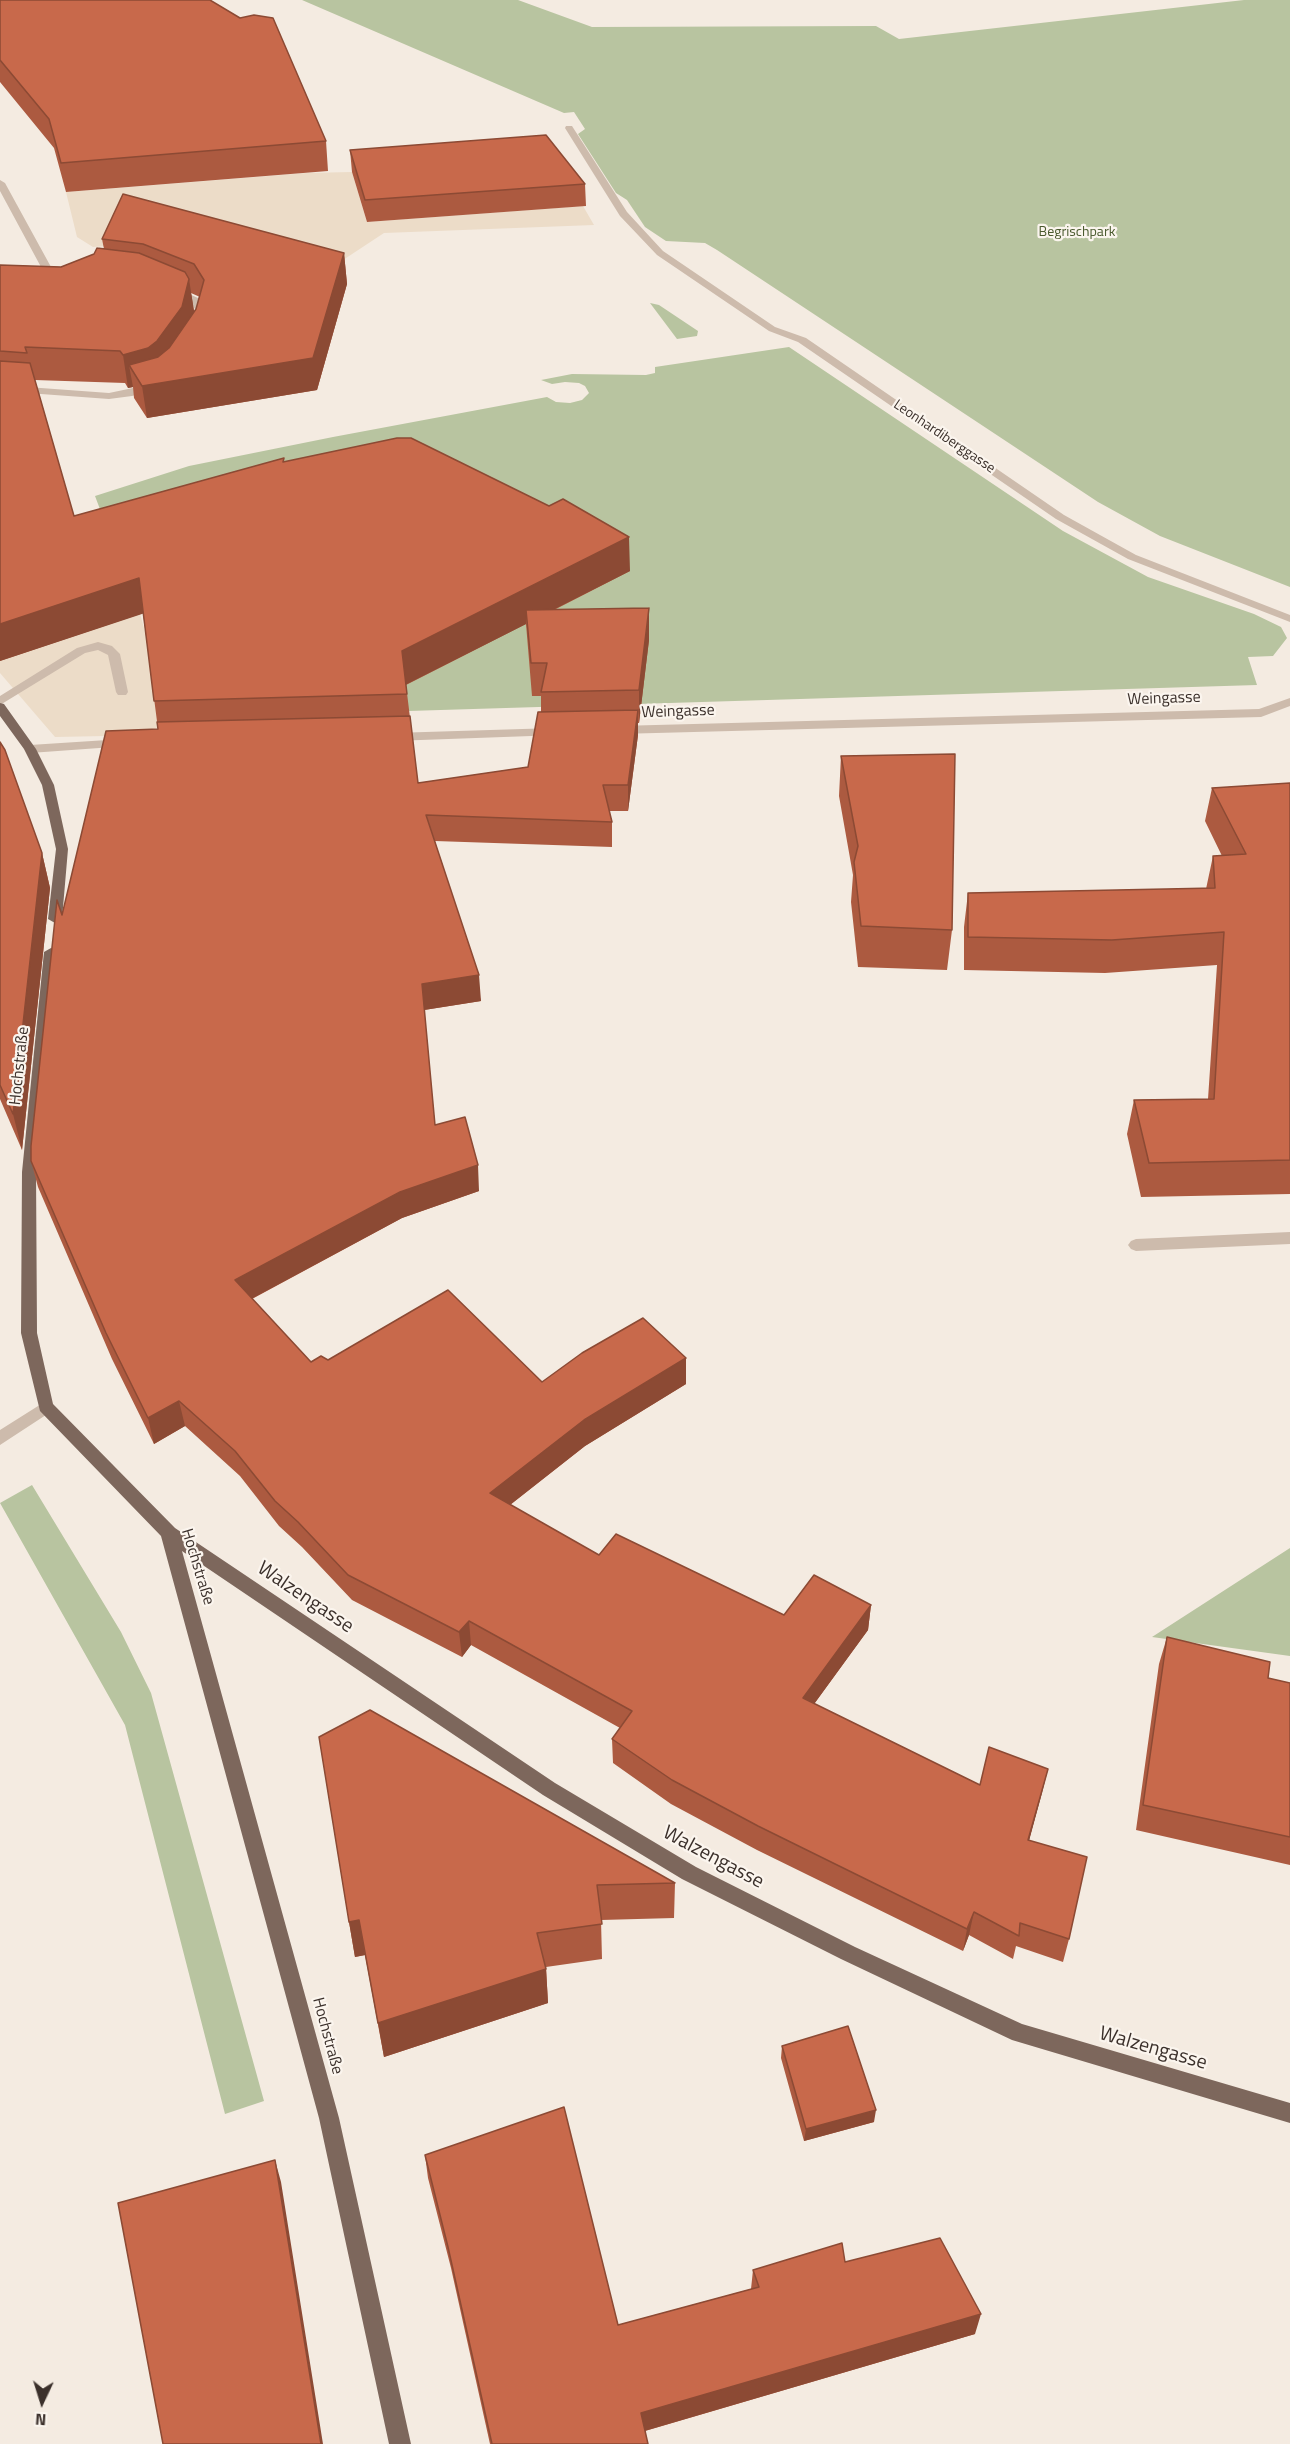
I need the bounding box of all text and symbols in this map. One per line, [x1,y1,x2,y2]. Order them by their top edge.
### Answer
park label: Begrischpark [1039,225,1115,241]
street label: Leonhardiberggasse [890,397,998,477]
street label: Weingasse [1127,688,1201,710]
street label: Weingasse [641,701,715,723]
street label: Hochstraße [6,1026,34,1106]
street label: Hochstraße [176,1527,218,1607]
street label: Walzengasse [252,1557,358,1639]
street label: Walzengasse [658,1821,768,1895]
street label: Hochstraße [308,1996,346,2076]
street label: Walzengasse [1096,2022,1210,2076]
north arrow [12,2372,72,2432]
text: N [34,2408,47,2432]

